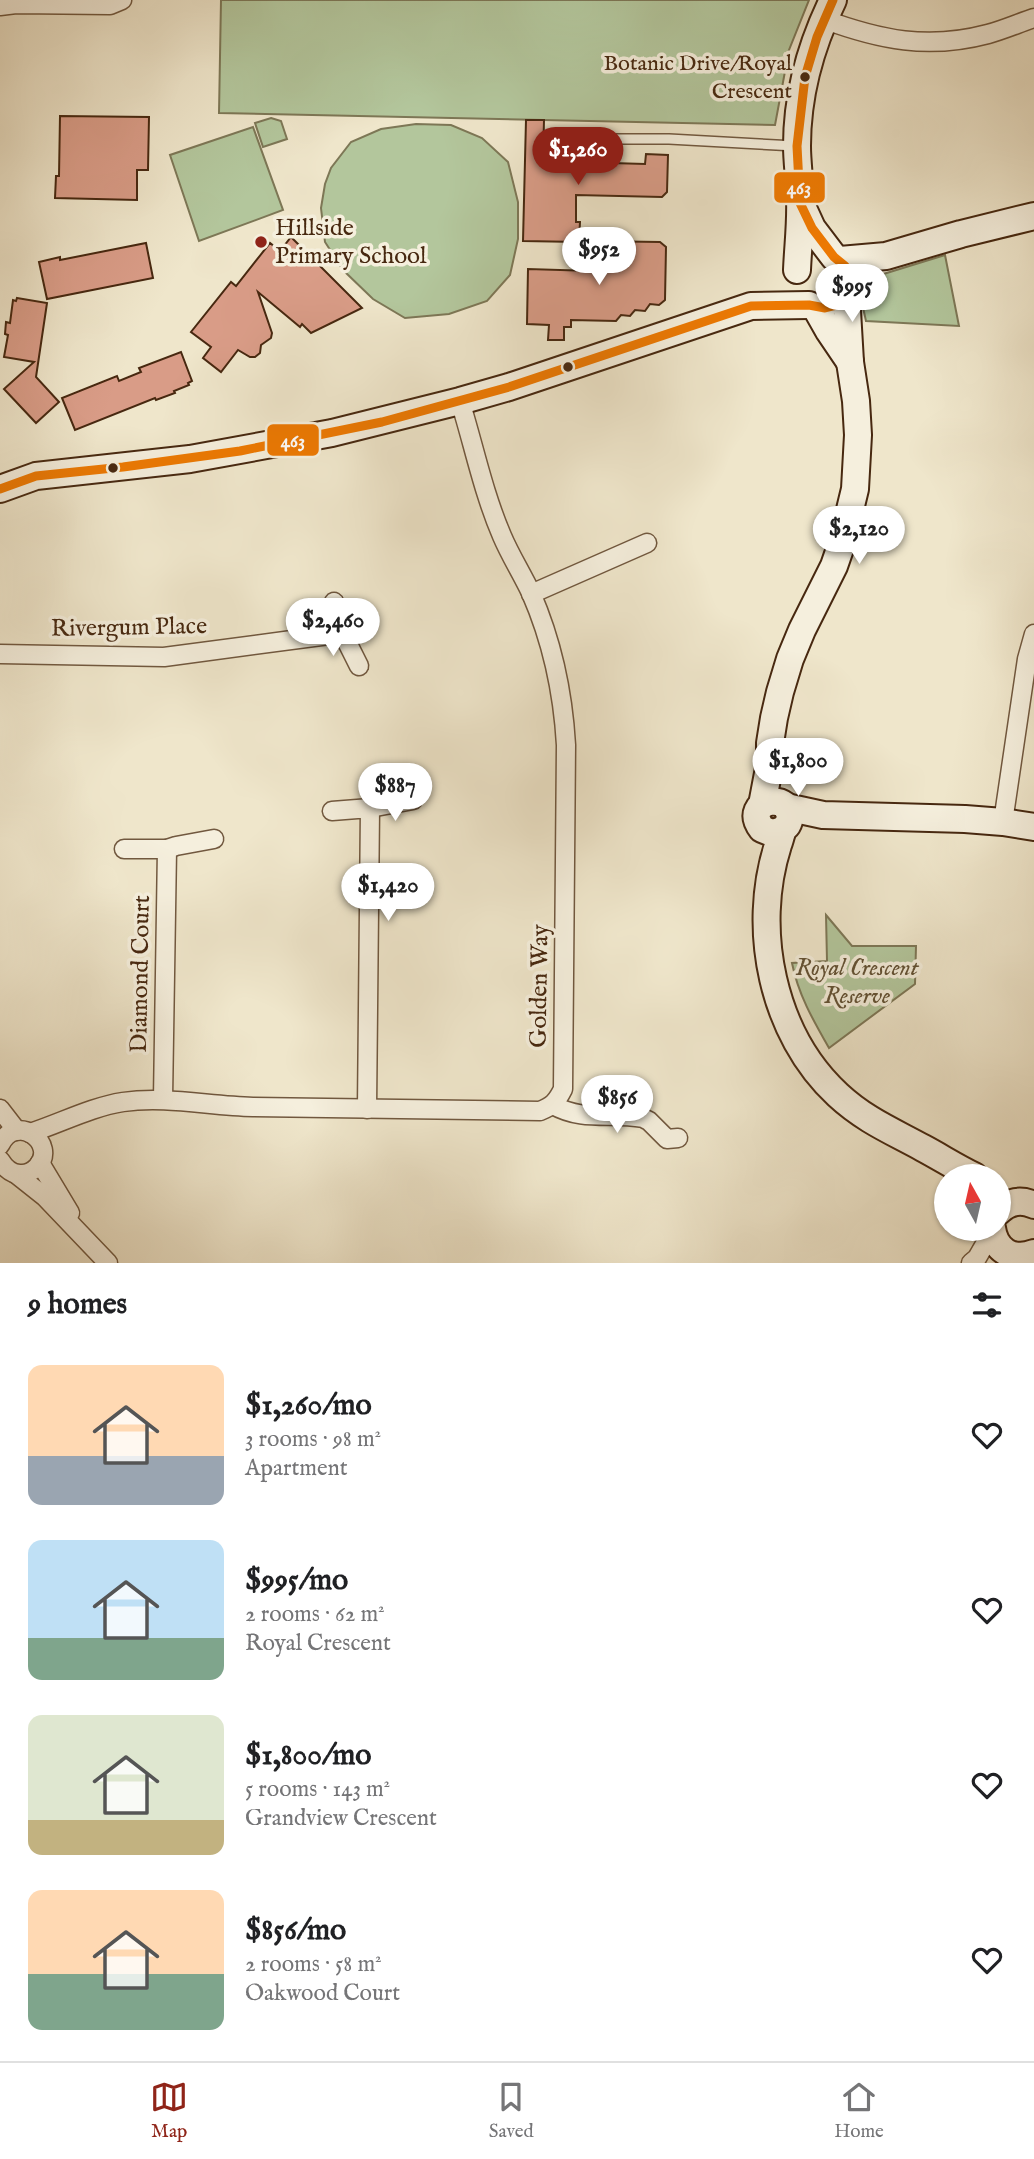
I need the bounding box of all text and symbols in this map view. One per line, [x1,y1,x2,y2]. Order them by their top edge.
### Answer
place label: Botanic Drive/Royal Crescent [604,50,792,106]
marker: Botanic Drive/Royal Crescent [798,70,812,84]
pin: $1,260 [521,128,635,187]
text: $1,260 [548,135,608,164]
line badge: 463 [773,171,826,204]
text: 463 [787,177,811,201]
place label: Hillside Primary School [275,213,427,272]
pin: $952 [558,228,640,287]
marker: Hillside Primary School [253,234,269,250]
text: $952 [578,235,620,264]
pin: $995 [811,264,893,324]
text: $995 [831,272,873,301]
unlabelled marker [561,360,575,374]
line badge: 463 [266,423,320,457]
text: 463 [281,430,305,454]
unlabelled marker [106,461,120,475]
pin: $2,120 [802,506,916,566]
text: $2,120 [829,514,889,543]
pin: $2,460 [276,598,390,658]
text: $2,460 [302,606,364,635]
street label: Rivergum Place [51,611,207,645]
pin: $1,800 [741,738,855,798]
text: $1,800 [768,746,828,775]
pin: $887 [354,764,436,823]
text: $887 [374,771,416,800]
pin: $1,420 [331,864,445,923]
text: $1,420 [357,871,419,900]
street label: Diamond Court [124,895,158,1053]
street label: Golden Way [523,924,557,1048]
park label: Royal Crescent Reserve [795,953,920,1012]
pin: $856 [576,1076,658,1135]
text: $856 [597,1083,637,1112]
north arrow [934,1164,1012,1241]
map controls [934,1164,1011,1241]
text: 9 homes [28,1286,127,1324]
icon: filters [968,1286,1006,1324]
text: $1,260/mo [245,1387,372,1425]
icon: home [84,1393,168,1477]
icon: heart [968,1416,1006,1454]
text: 3 rooms · 98 m² [245,1425,381,1454]
text: Apartment [245,1454,348,1483]
text: $995/mo [245,1562,348,1600]
icon: home [84,1568,168,1652]
icon: heart [968,1591,1006,1629]
text: 2 rooms · 62 m² [245,1600,385,1629]
text: Royal Crescent [245,1629,391,1658]
text: $1,800/mo [245,1737,371,1775]
icon: home [84,1743,168,1827]
icon: heart [968,1766,1006,1804]
text: 5 rooms · 143 m² [245,1775,390,1804]
text: Grandview Crescent [245,1804,437,1833]
text: $856/mo [245,1912,346,1950]
icon: home [84,1918,168,2002]
icon: heart [968,1941,1006,1979]
text: 2 rooms · 58 m² [245,1950,382,1979]
text: Oakwood Court [245,1979,400,2008]
tab: Map [150,2078,188,2144]
tab: Saved [489,2078,534,2144]
tab: Home [834,2078,884,2144]

